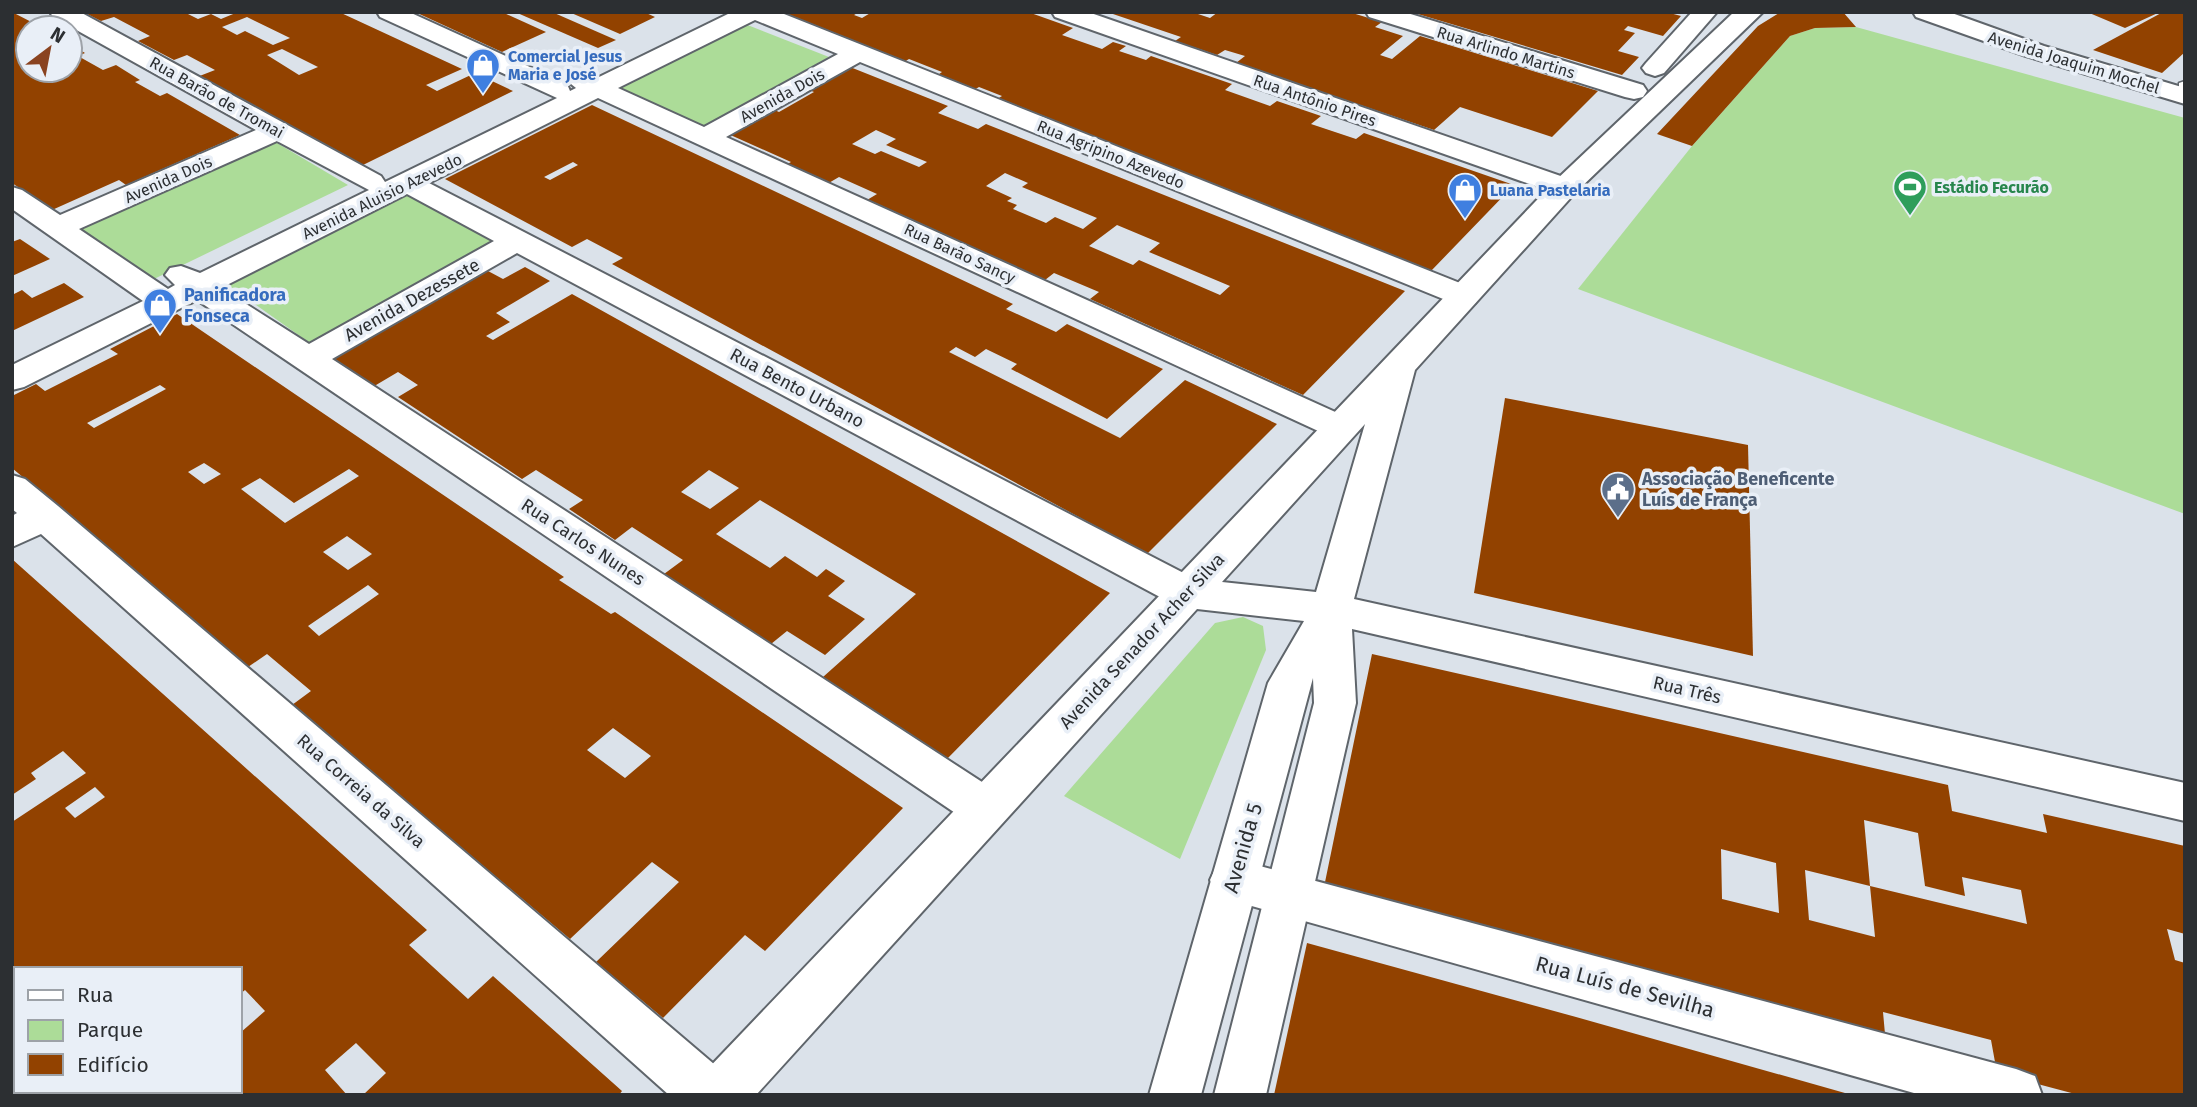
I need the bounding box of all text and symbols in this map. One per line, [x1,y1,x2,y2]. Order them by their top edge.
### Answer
north arrow [14,14,84,84]
text: N [46,22,69,48]
street label: Rua Arlindo Martins [1434,22,1577,83]
street label: Avenida Joaquim Mochel [1986,27,2162,98]
shop icon: Comercial Jesus Maria e José [464,46,502,95]
place label: Comercial Jesus Maria e José [508,47,623,84]
street label: Rua Barão de Tromai [146,53,287,142]
street label: Avenida Dois [737,64,828,126]
street label: Rua Antônio Pires [1251,71,1379,130]
street label: Rua Agripino Azevedo [1034,116,1187,193]
street label: Avenida Aluisio Azevedo [299,149,465,243]
street label: Avenida Dois [122,152,215,207]
sports icon: Estádio Fecurão [1891,168,1929,217]
shop icon: Luana Pastelaria [1446,171,1484,220]
place label: Estádio Fecurão [1934,178,2049,197]
place label: Luana Pastelaria [1490,181,1611,200]
street label: Rua Barão Sancy [901,219,1019,288]
street label: Avenida Dezessete [341,254,483,346]
place label: Panificadora Fonseca [184,284,286,327]
shop icon: Panificadora Fonseca [141,286,179,335]
street label: Rua Bento Urbano [726,343,868,433]
place label: Associação Beneficente Luís de França [1641,468,1834,511]
public building icon: Associação Beneficente Luís de França [1599,470,1637,519]
street label: Rua Carlos Nunes [517,494,649,590]
street label: Avenida Senador Acher Silva [1055,549,1229,733]
street label: Rua Três [1651,671,1723,709]
street label: Rua Correia da Silva [292,729,430,853]
street label: Avenida 5 [1218,800,1268,896]
street label: Rua Luís de Sevilha [1533,951,1717,1023]
legend [14,967,242,1093]
text: Rua [77,982,113,1008]
text: Parque [77,1017,143,1043]
text: Edifício [77,1052,149,1078]

